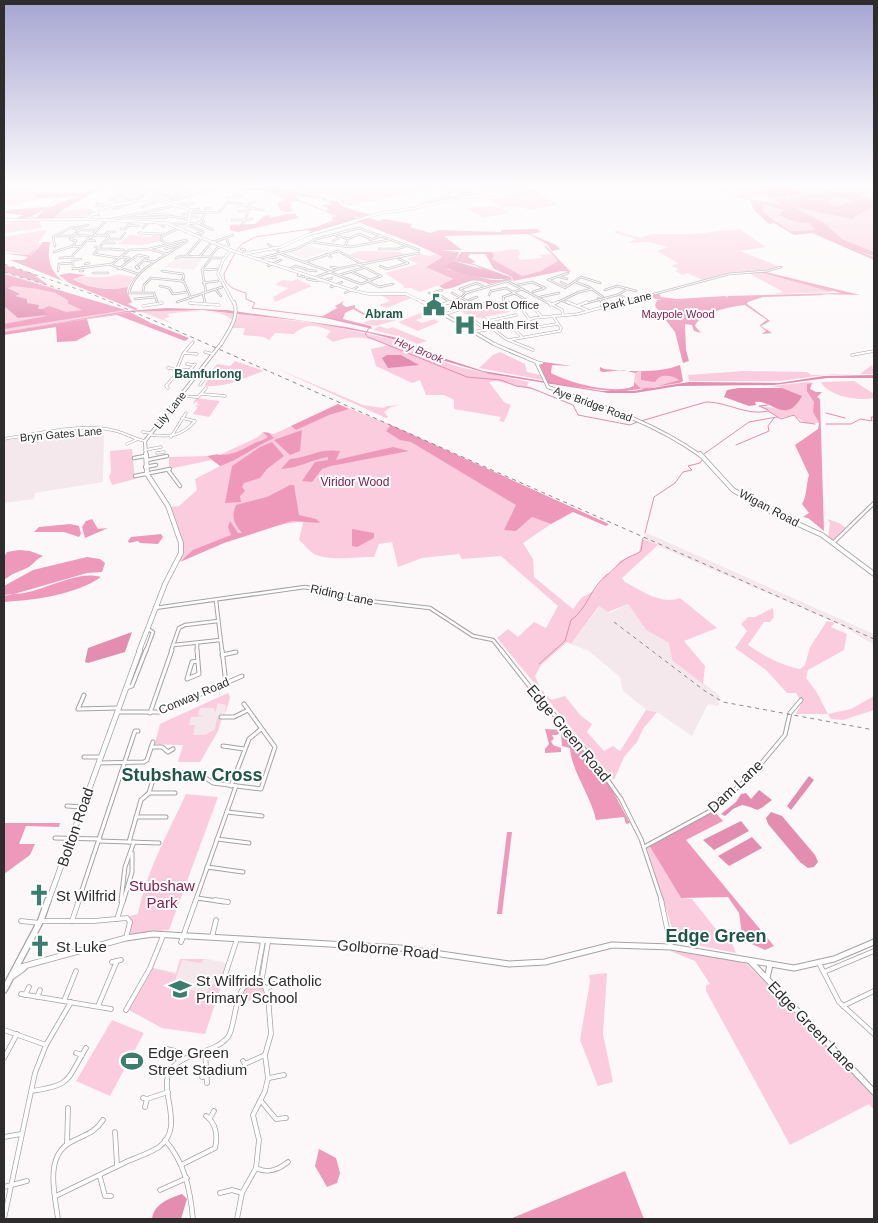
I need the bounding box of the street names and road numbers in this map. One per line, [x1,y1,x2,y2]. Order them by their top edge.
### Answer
street label: Park Lane [601,289,653,313]
street label: Aye Bridge Road [552,384,634,424]
street label: Lily Lane [152,389,188,431]
street label: Bryn Gates Lane [19,424,103,444]
street label: Wigan Road [737,486,801,530]
street label: Riding Lane [309,581,375,609]
street label: Conway Road [157,675,231,717]
street label: Edge Green Road [524,681,614,785]
street label: Dam Lane [704,756,766,816]
street label: Bolton Road [54,785,96,869]
street label: Golborne Road [337,936,439,962]
street label: Edge Green Lane [765,977,859,1075]

